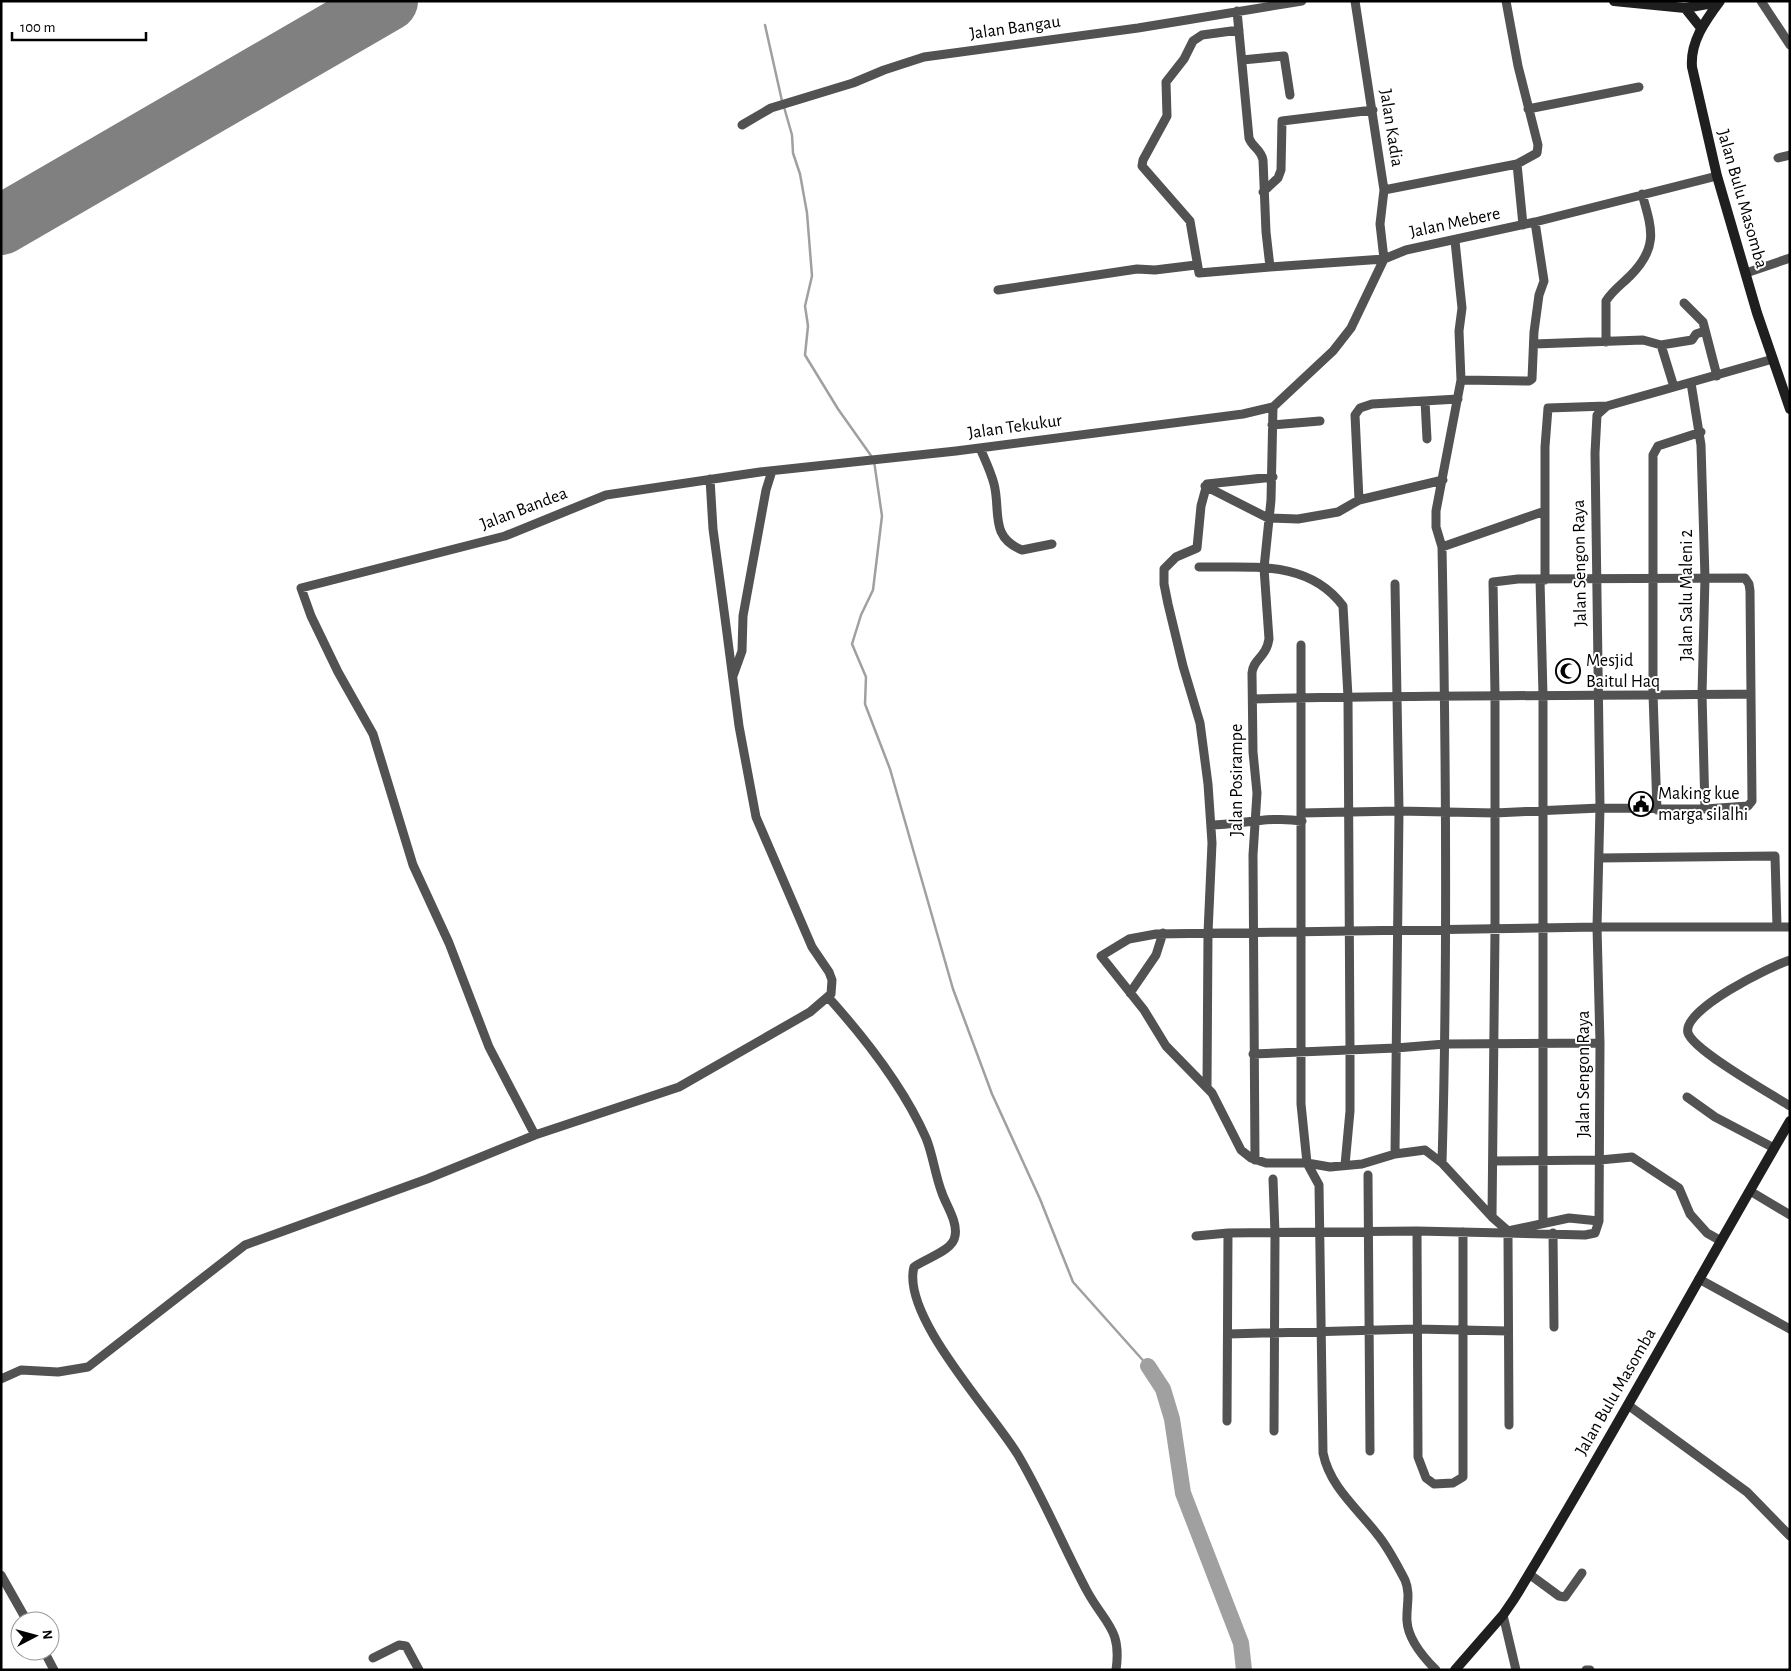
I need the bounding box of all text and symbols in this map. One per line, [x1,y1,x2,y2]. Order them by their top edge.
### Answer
scale bar [12,10,146,42]
street label: Jalan Bangau [968,13,1062,43]
text: 100 m [20,20,55,35]
street label: Jalan Kadia [1376,88,1406,168]
street label: Jalan Bulu Masomba [1714,128,1770,270]
street label: Jalan Mebere [1408,205,1502,241]
street label: Jalan Tekukur [967,411,1063,443]
street label: Jalan Bandea [478,484,570,534]
street label: Jalan Sengon Raya [1570,499,1590,627]
street label: Jalan Salu Maleni 2 [1678,529,1696,661]
place label: Mesjid Baitul Haq [1586,652,1660,691]
mosque icon: Mesjid Baitul Haq [1555,658,1581,684]
street label: Jalan Posirampe [1228,724,1246,836]
place label: Making kue marga silalhi [1658,785,1748,824]
public building icon: Making kue marga silalhi [1628,791,1654,817]
street label: Jalan Sengon Raya [1575,1010,1593,1138]
street label: Jalan Bulu Masomba [1572,1325,1660,1459]
north arrow [10,1611,60,1661]
text: N [39,1629,54,1640]

